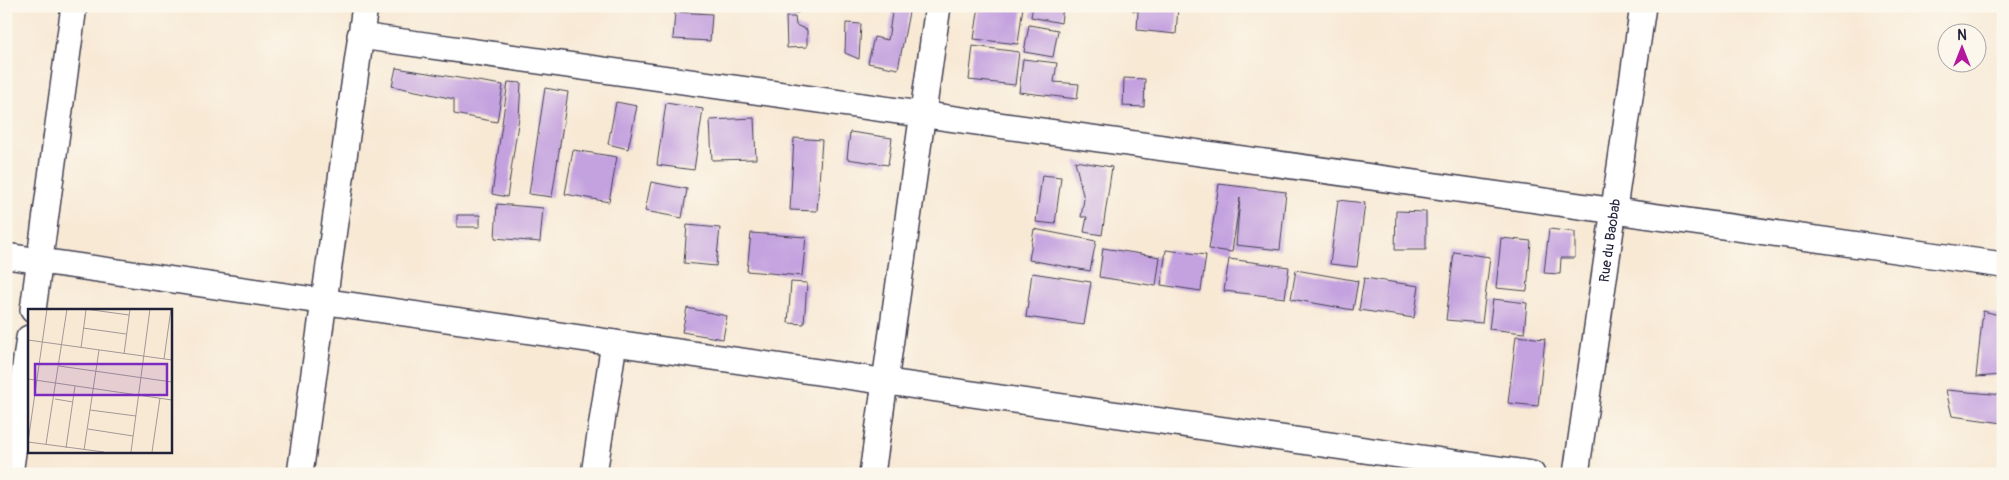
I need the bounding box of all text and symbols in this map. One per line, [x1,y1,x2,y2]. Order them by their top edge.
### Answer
north arrow [1936,22,1986,72]
text: N [1957,27,1967,44]
street label: Rue du Baobab [1595,197,1624,283]
inset map [28,309,171,452]

